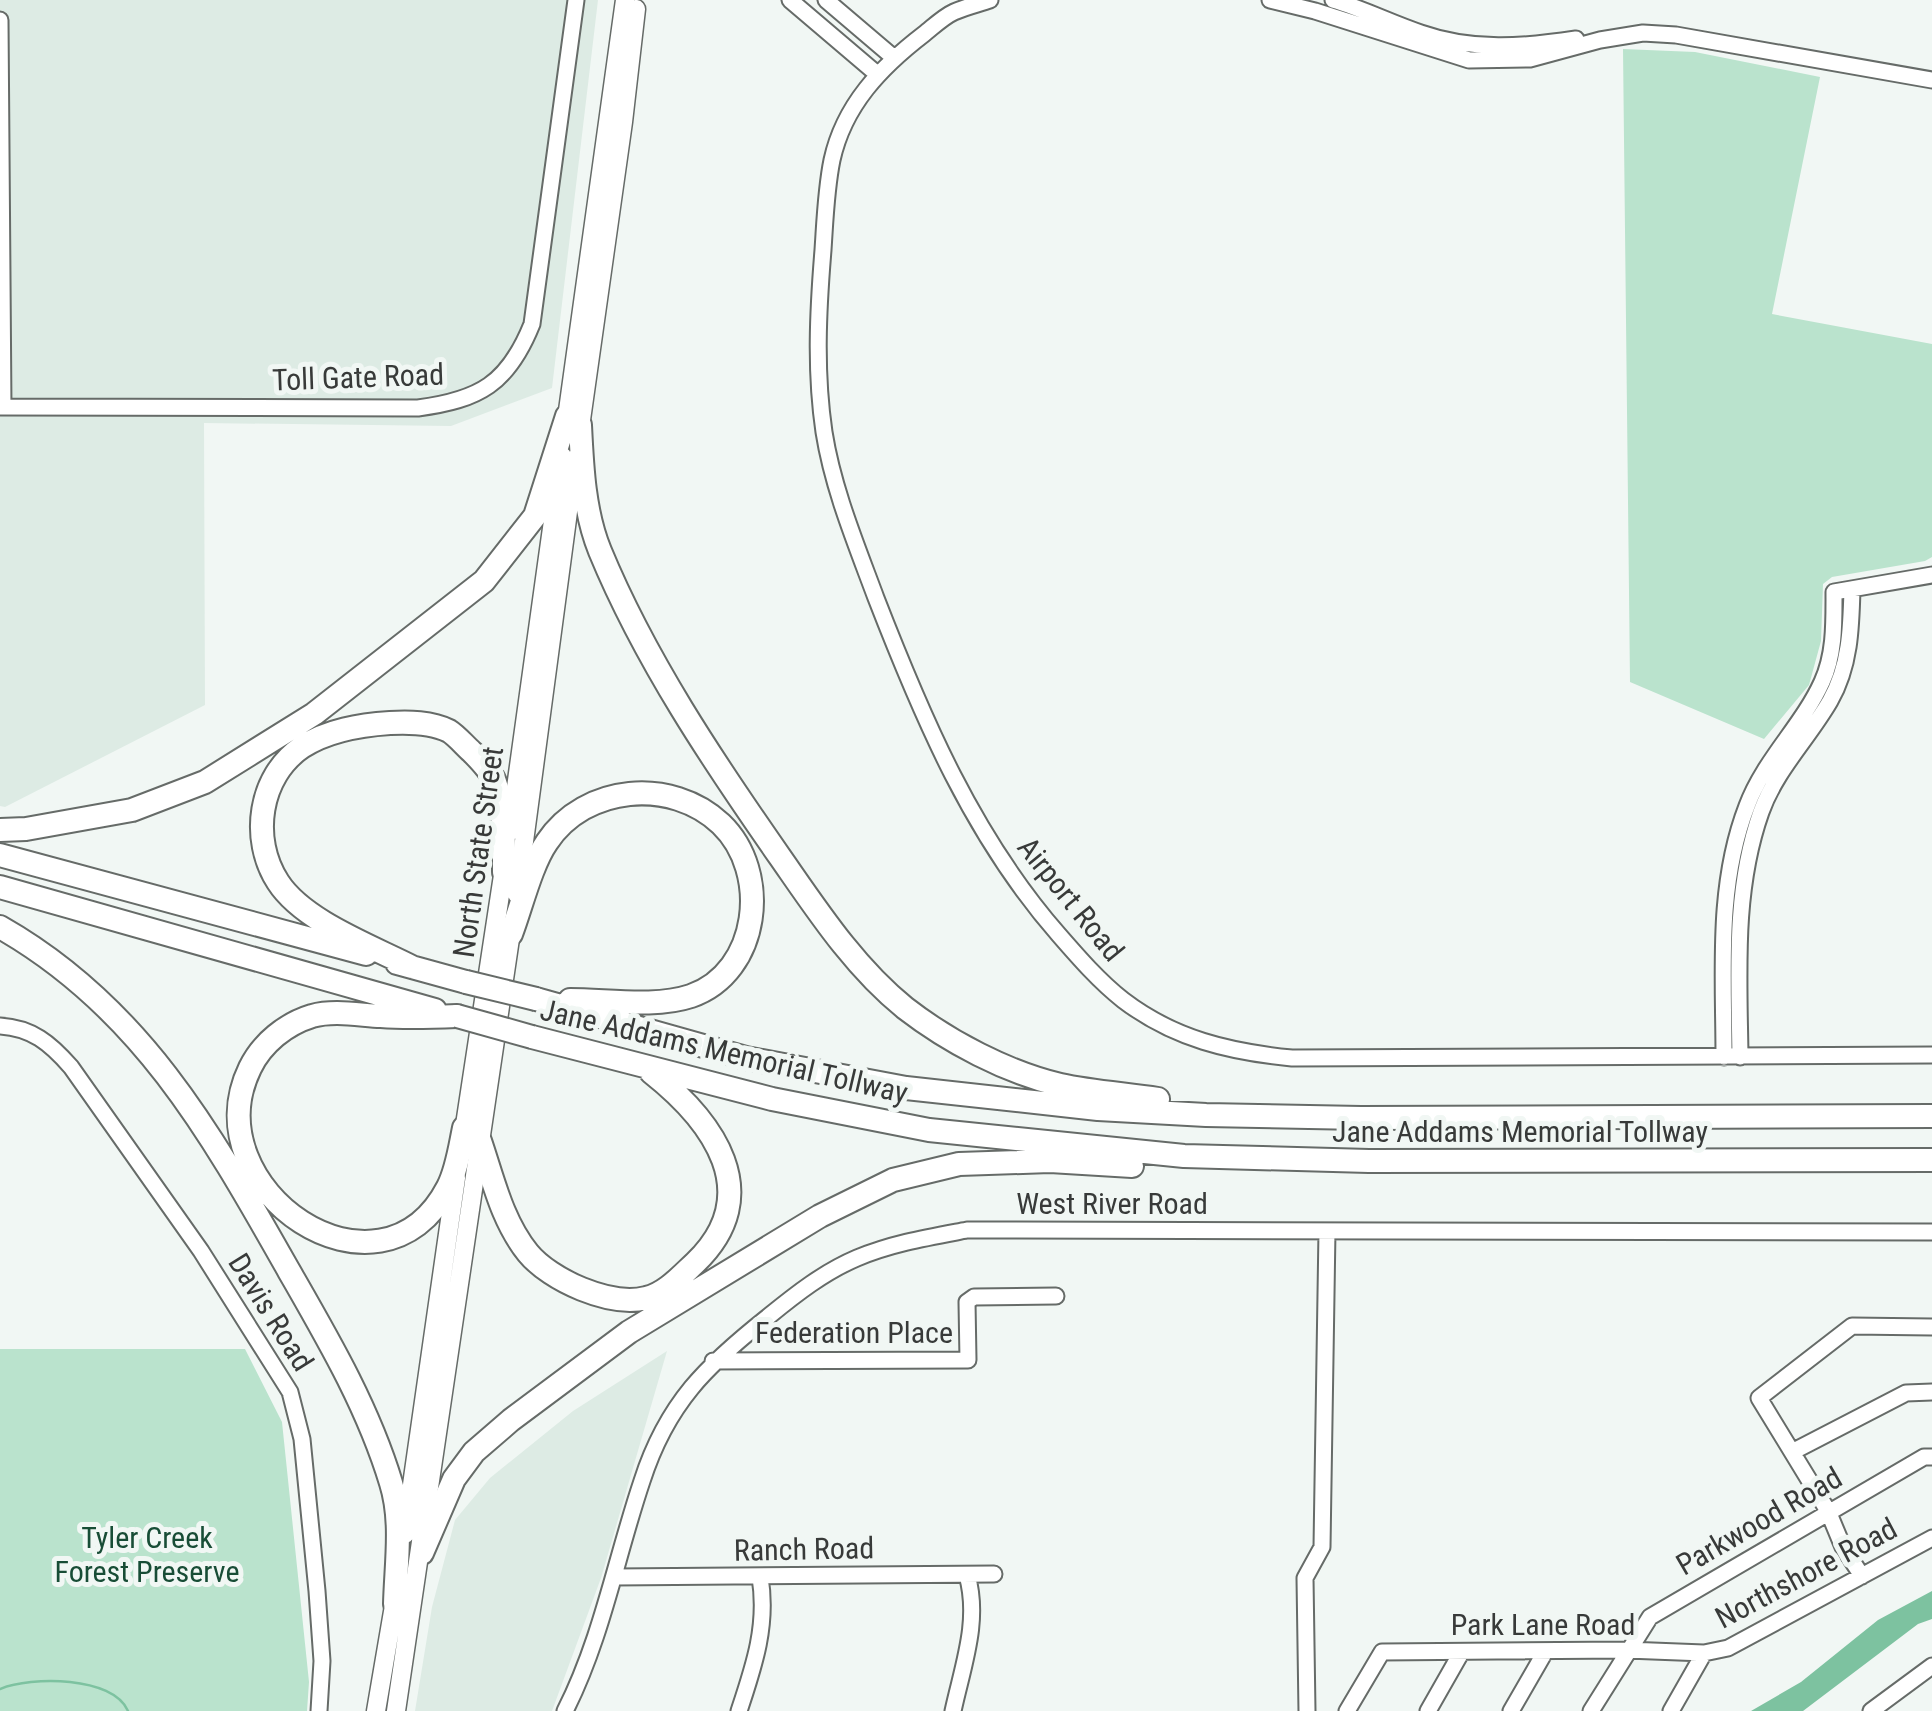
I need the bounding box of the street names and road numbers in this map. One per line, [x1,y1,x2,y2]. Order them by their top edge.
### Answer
street label: Toll Gate Road [271,357,445,397]
street label: North State Street [446,744,510,960]
street label: Airport Road [1010,830,1132,968]
street label: Jane Addams Memorial Tollway [537,992,911,1110]
street label: Jane Addams Memorial Tollway [1332,1114,1708,1149]
street label: West River Road [1016,1186,1208,1221]
street label: Davis Road [221,1247,321,1377]
street label: Federation Place [755,1315,953,1350]
street label: Parkwood Road [1670,1460,1848,1582]
street label: Northshore Road [1709,1511,1903,1635]
street label: Ranch Road [734,1530,874,1568]
street label: Park Lane Road [1451,1607,1635,1642]

